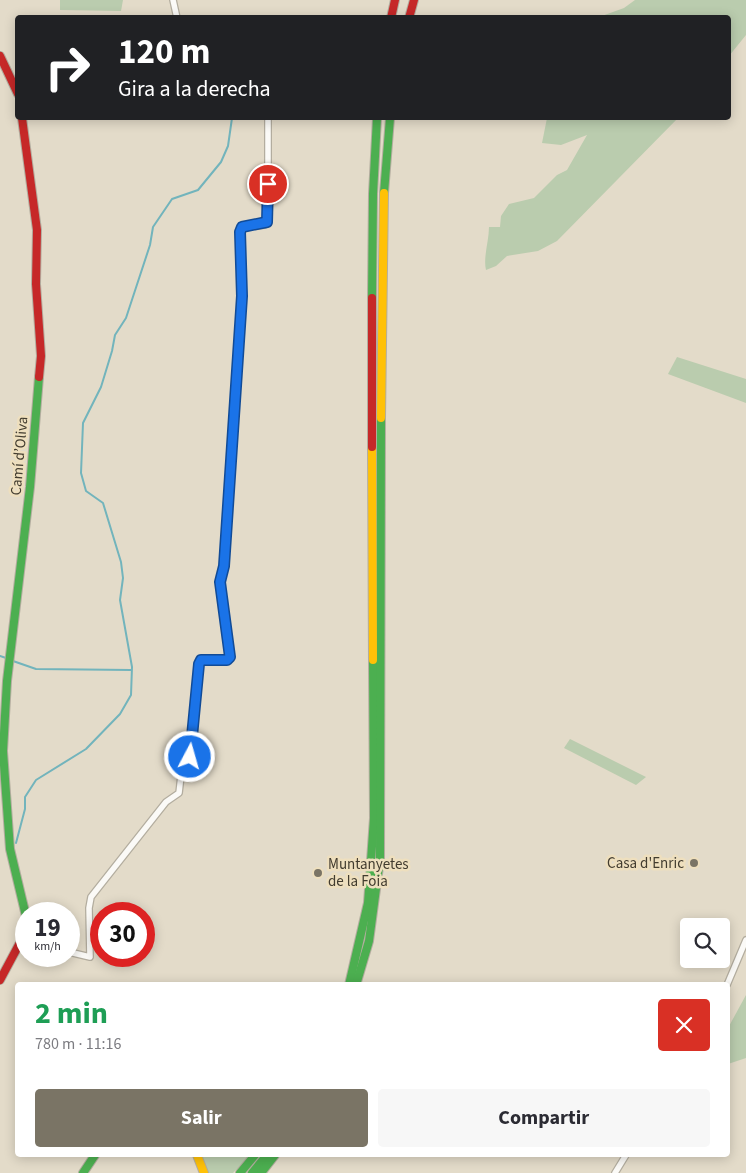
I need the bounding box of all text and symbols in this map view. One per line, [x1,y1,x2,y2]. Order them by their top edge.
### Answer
text: 120 m [118,27,210,77]
icon: right [35,35,100,100]
text: Gira a la derecha [118,73,271,105]
pin [247,163,289,205]
icon: arrive [254,170,282,198]
street label: Camí d’Oliva [6,416,33,496]
position arrow [163,730,215,782]
place label: Casa d'Enric [607,853,684,874]
place label: Muntanyetes de la Foia [328,854,409,892]
marker: Casa d'Enric [688,857,700,869]
marker: Muntanyetes de la Foia [312,867,324,879]
speed limit sign: 30 [90,902,155,967]
text: 19 [34,910,61,946]
map controls [680,918,730,968]
button: search [680,918,730,968]
text: km/h [34,938,61,955]
text: 2 min [35,992,108,1035]
button: close [658,999,710,1051]
text: 780 m · 11:16 [35,1033,122,1055]
button: Salir [35,1089,368,1147]
button: Compartir [378,1089,710,1147]

